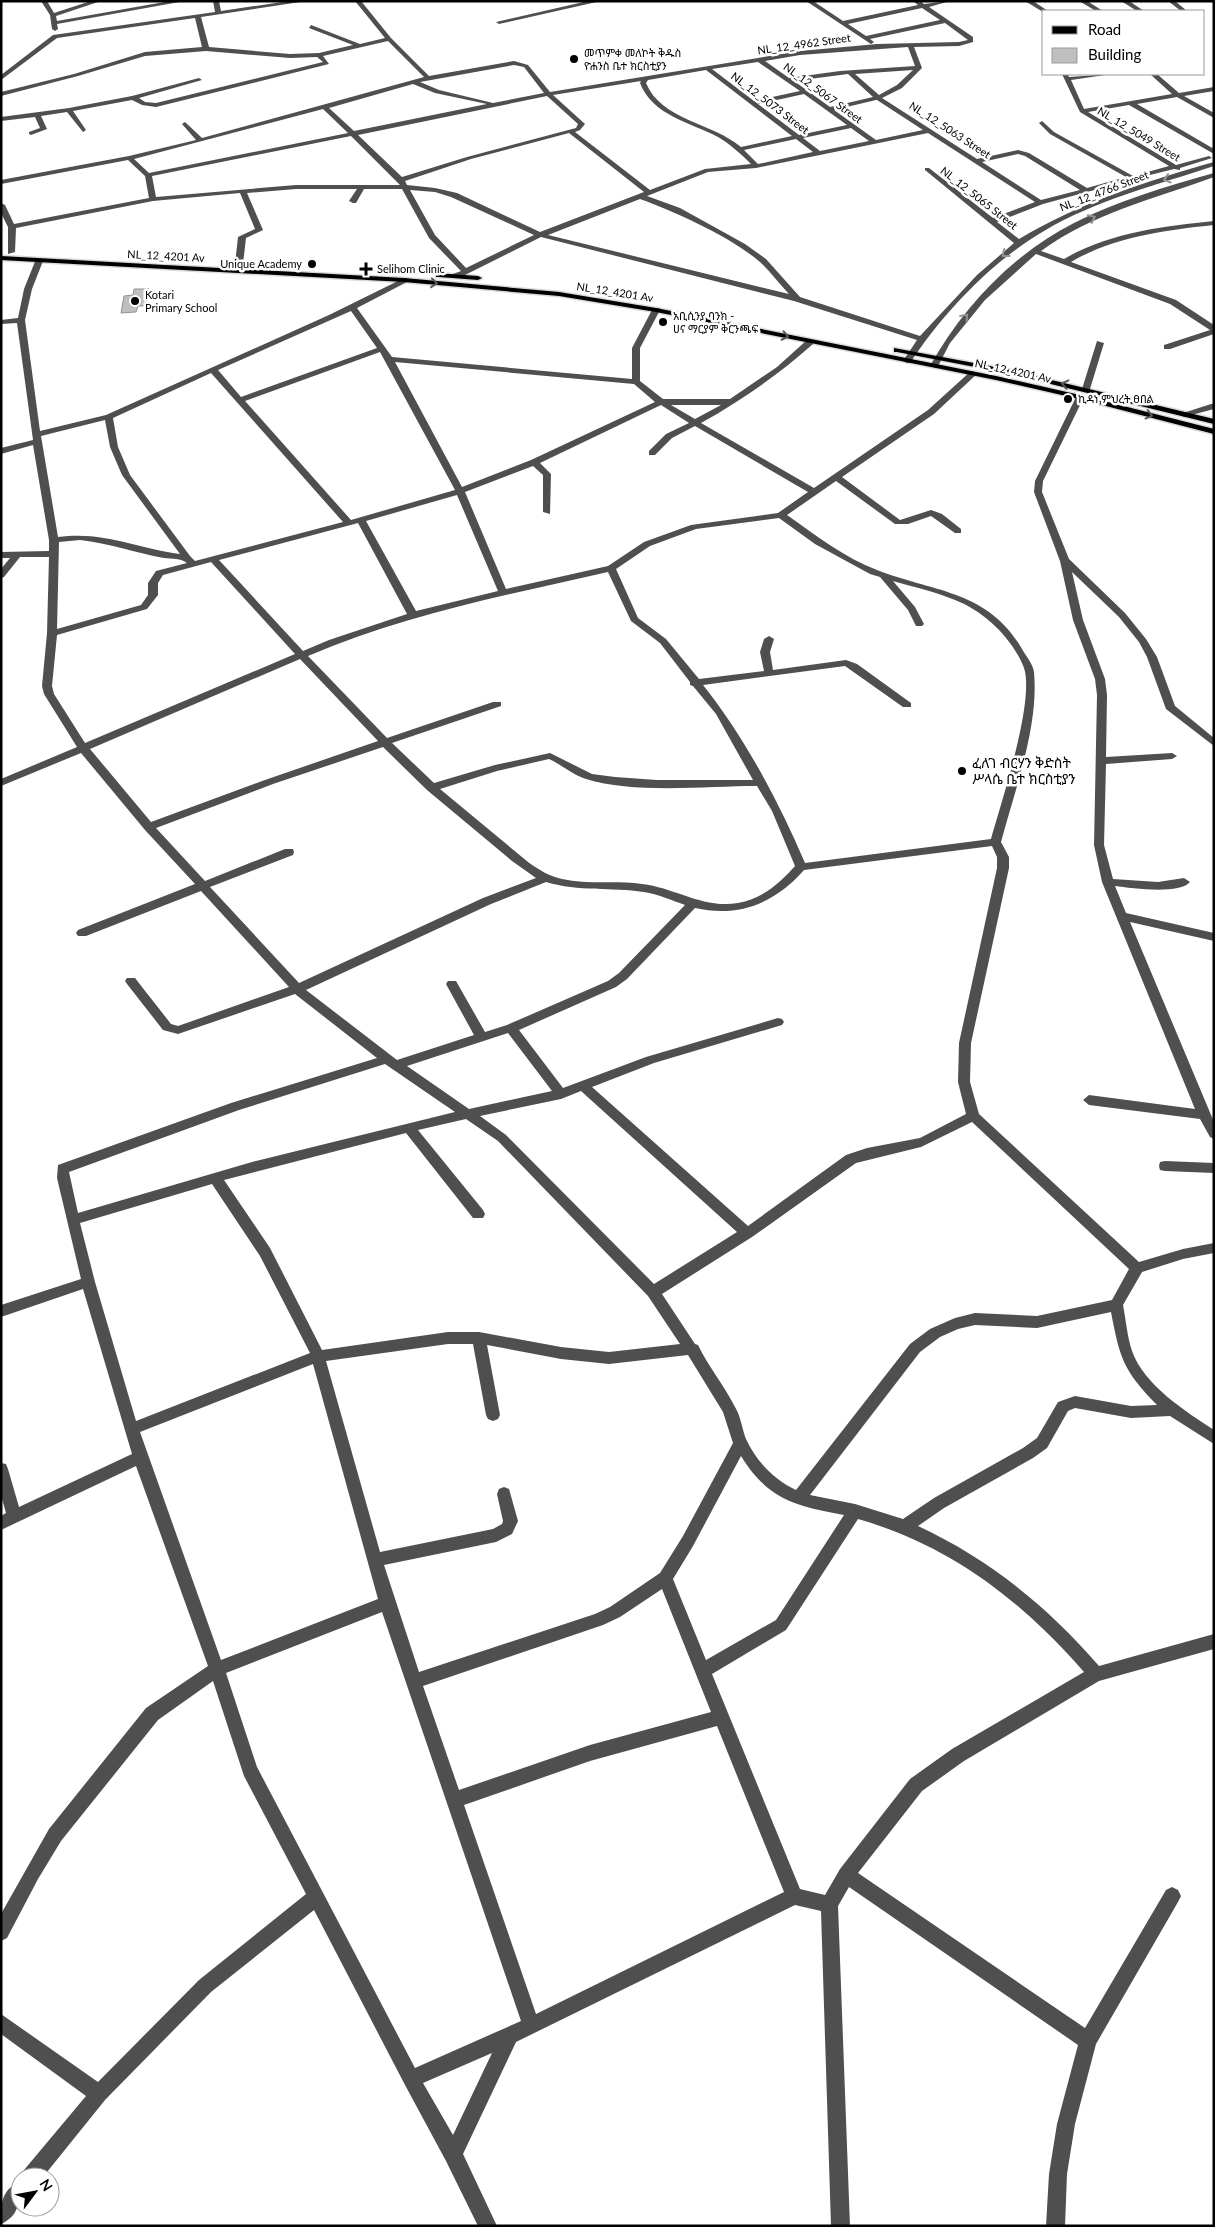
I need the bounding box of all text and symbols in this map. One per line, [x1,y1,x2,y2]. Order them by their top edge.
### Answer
legend [1042,10,1205,75]
text: Road [1088,20,1121,38]
street label: NL_12_4962 Street [756,31,852,56]
text: Building [1088,45,1141,63]
place label: መጥምቀ መለኮት ቅዱስ ዮሐንስ ቤተ ክርስቲያን [584,46,681,72]
marker: መጥምቀ መለኮት ቅዱስ ዮሐንስ ቤተ ክርስቲያን [568,53,580,65]
street label: NL_12_5067 Street [781,60,865,126]
street label: NL_12_5073 Street [729,69,812,136]
street label: NL_12_5063 Street [907,98,993,161]
street label: NL_12_5049 Street [1096,104,1183,163]
street label: NL_12_5065 Street [938,163,1020,232]
street label: NL_12_4766 Street [1058,168,1150,213]
one-way arrow [1164,174,1172,184]
one-way arrow [1087,214,1096,224]
street label: NL_12_4201 Av [127,247,205,264]
one-way arrow [1001,248,1011,257]
place label: Unique Academy [220,257,302,270]
marker: Unique Academy [306,258,318,270]
marker: Selihom Clinic [359,262,373,276]
place label: Selihom Clinic [377,262,445,275]
one-way arrow [431,277,439,288]
street label: NL_12_4201 Av [576,279,655,304]
place label: Kotari Primary School [145,288,217,314]
marker: Kotari Primary School [129,295,141,307]
place label: አቢሲንያ ባንክ - ሀና ማርያም ቅርንጫፍ [673,309,758,335]
one-way arrow [959,314,968,323]
marker: አቢሲንያ ባንክ - ሀና ማርያም ቅርንጫፍ [657,316,669,328]
one-way arrow [780,331,789,341]
street label: NL_12_4201 Av [974,356,1053,385]
one-way arrow [1060,379,1069,390]
place label: ኪዳነ ምህረት ፀበል [1078,392,1154,405]
marker: ኪዳነ ምህረት ፀበል [1062,393,1074,405]
one-way arrow [1144,409,1153,420]
place label: ፈለገ ብርሃን ቅድስት ሥላሴ ቤተ ክርስቲያን [972,754,1076,787]
marker: ፈለገ ብርሃን ቅድስት ሥላሴ ቤተ ክርስቲያን [956,765,968,777]
north arrow [10,2167,60,2217]
text: N [36,2176,57,2194]

